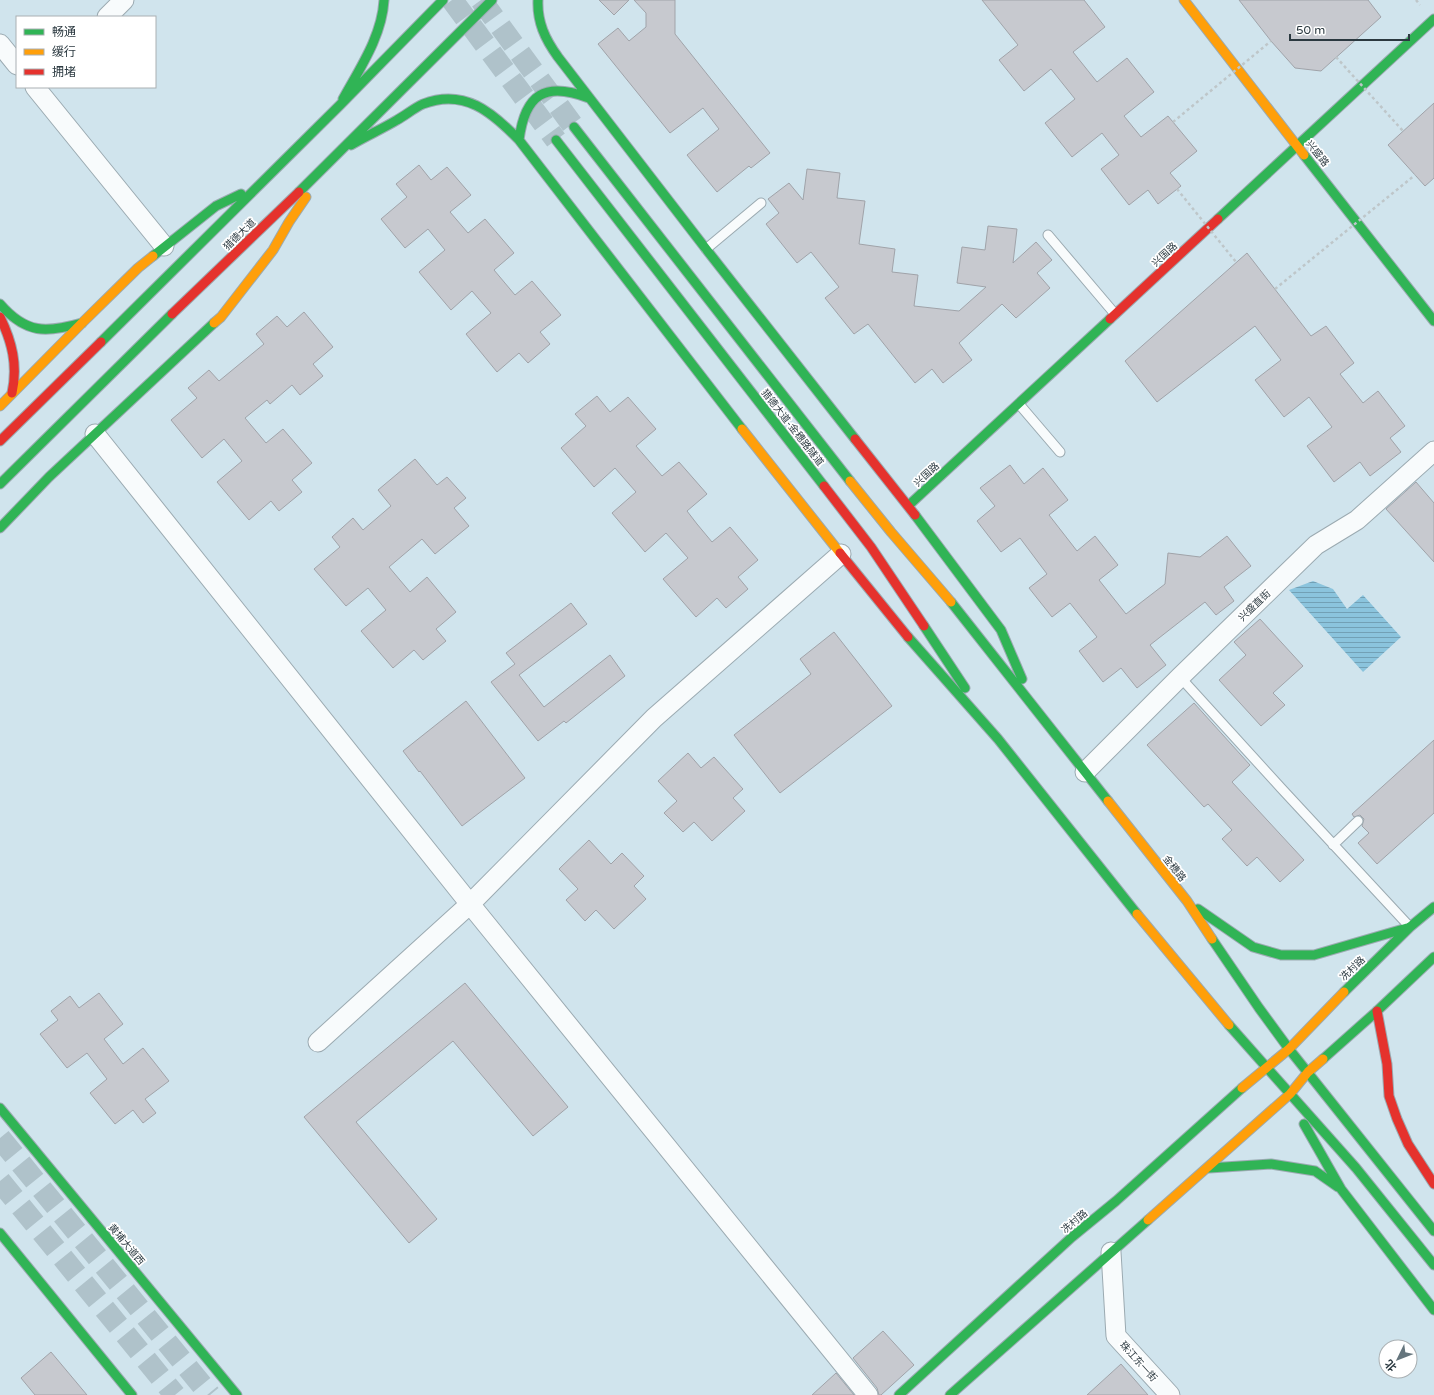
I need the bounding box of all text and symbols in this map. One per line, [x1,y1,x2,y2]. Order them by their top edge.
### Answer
legend [16,16,156,88]
scale bar [1290,16,1409,42]
text: 50 m [1296,23,1325,37]
text: 畅通 [52,25,76,39]
text: 缓行 [52,45,76,59]
text: 拥堵 [52,65,76,79]
street label: 兴盛路 [1303,138,1331,169]
street label: 猎德大道 [221,217,258,253]
street label: 兴国路 [1150,240,1180,269]
street label: 猎德大道-金穗路隧道 [759,387,826,468]
street label: 兴国路 [912,460,942,489]
street label: 兴盛直街 [1236,588,1273,624]
street label: 金穗路 [1160,853,1188,884]
street label: 冼村路 [1338,954,1368,983]
street label: 冼村路 [1059,1208,1090,1236]
street label: 黄埔大道西 [106,1222,147,1268]
street label: 珠江东一街 [1117,1339,1159,1384]
north arrow [1378,1339,1418,1379]
text: 北 [1383,1357,1400,1374]

